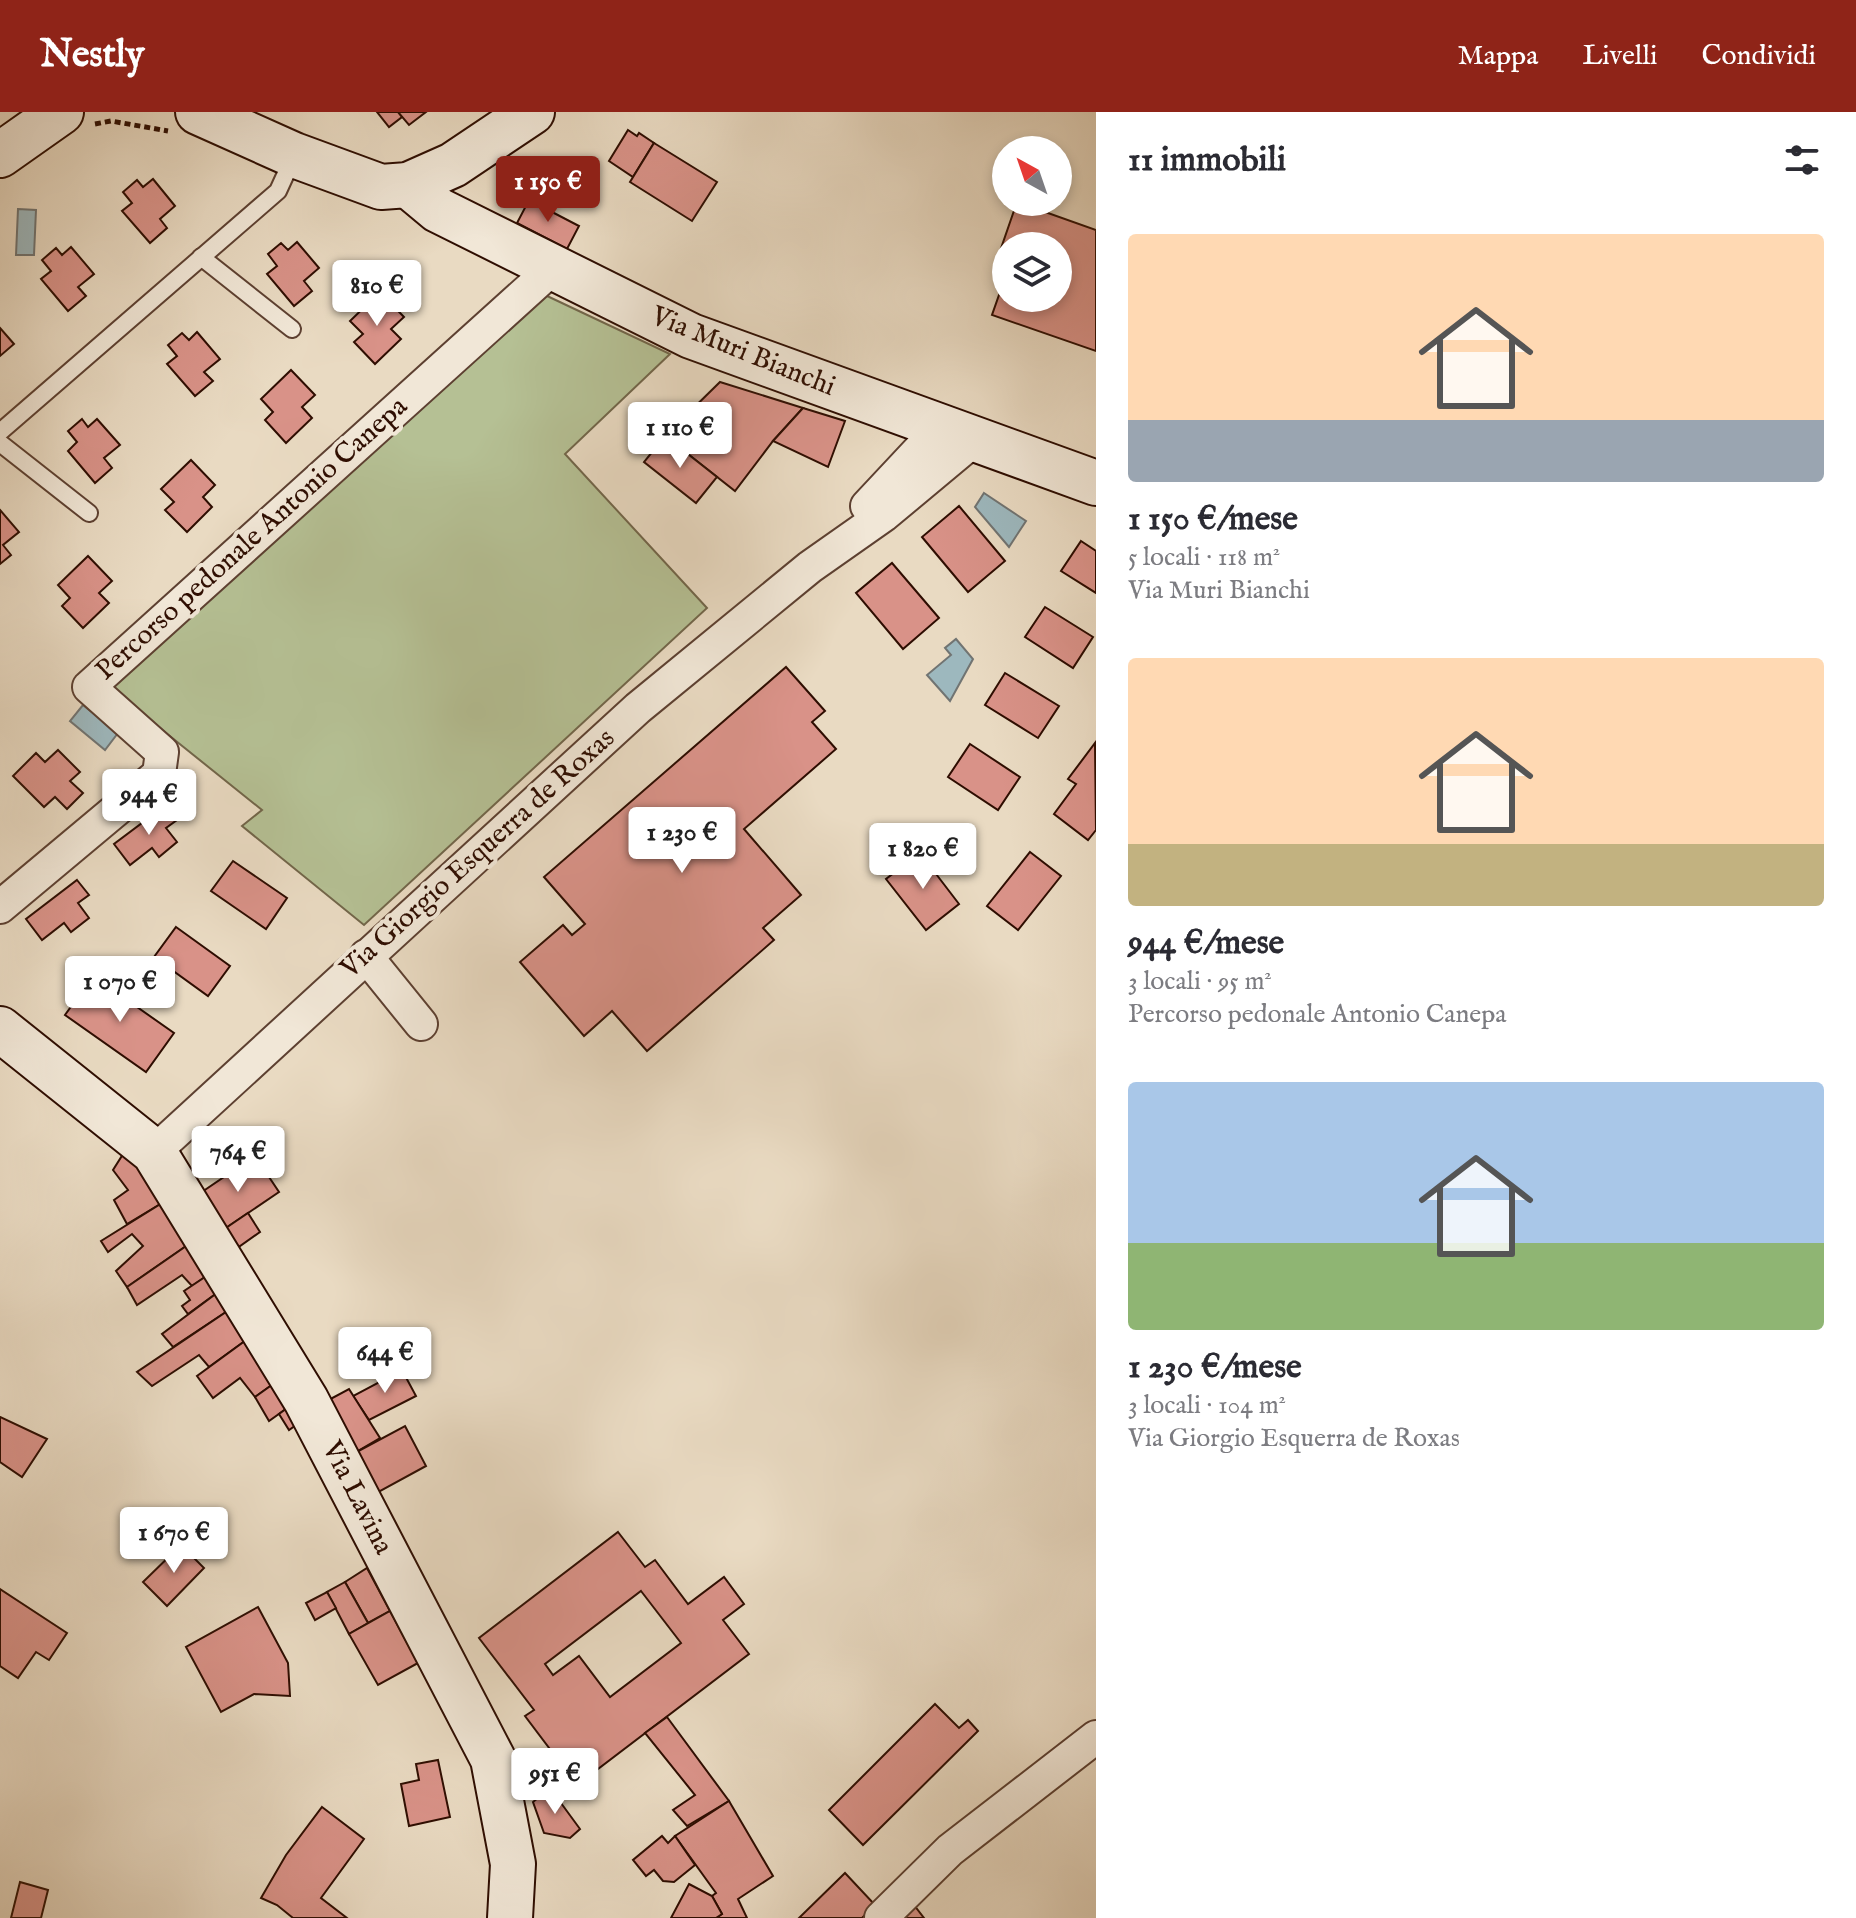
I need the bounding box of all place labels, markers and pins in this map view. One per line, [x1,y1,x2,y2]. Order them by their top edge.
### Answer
pin: 1 150 € [474,156,622,224]
pin: 810 € [321,260,433,328]
pin: 1 110 € [606,402,754,470]
pin: 944 € [93,769,205,837]
pin: 1 230 € [608,807,756,875]
pin: 1 820 € [849,823,997,891]
pin: 1 070 € [46,956,194,1024]
pin: 764 € [182,1126,294,1194]
pin: 644 € [329,1327,441,1395]
pin: 1 670 € [100,1507,248,1575]
pin: 951 € [499,1748,611,1816]

